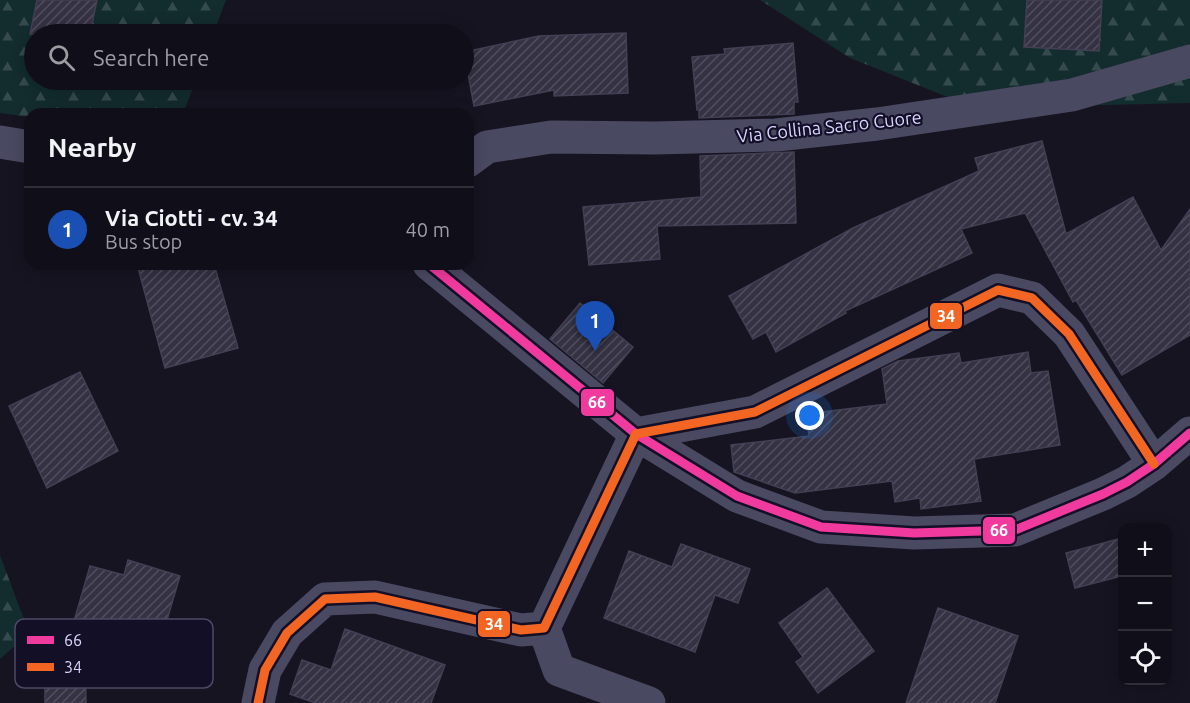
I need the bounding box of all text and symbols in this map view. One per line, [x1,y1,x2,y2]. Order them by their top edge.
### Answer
search box [24,24,474,90]
icon: search [45,41,78,74]
text: Search here [93,45,209,70]
street label: Via Collina Sacro Cuore [736,106,922,146]
text: Nearby [48,133,136,162]
text: Via Ciotti - cv. 34 [105,205,278,230]
text: 1 [62,218,73,241]
text: 40 m [406,218,450,241]
text: Bus stop [105,230,182,253]
pin: 1 [576,302,614,351]
line badge: 34 [929,302,963,330]
text: 34 [937,307,955,325]
line badge: 66 [580,388,615,417]
text: 66 [588,393,606,411]
your location [795,401,824,430]
line badge: 66 [982,516,1016,545]
text: 66 [990,521,1008,539]
map controls [1118,523,1172,685]
button: + [1118,523,1172,577]
button: − [1118,577,1172,631]
line badge: 34 [477,610,511,638]
text: 34 [485,615,503,633]
legend [15,619,213,688]
text: 66 [64,631,82,649]
button: locate [1118,631,1172,685]
text: 34 [64,658,82,676]

